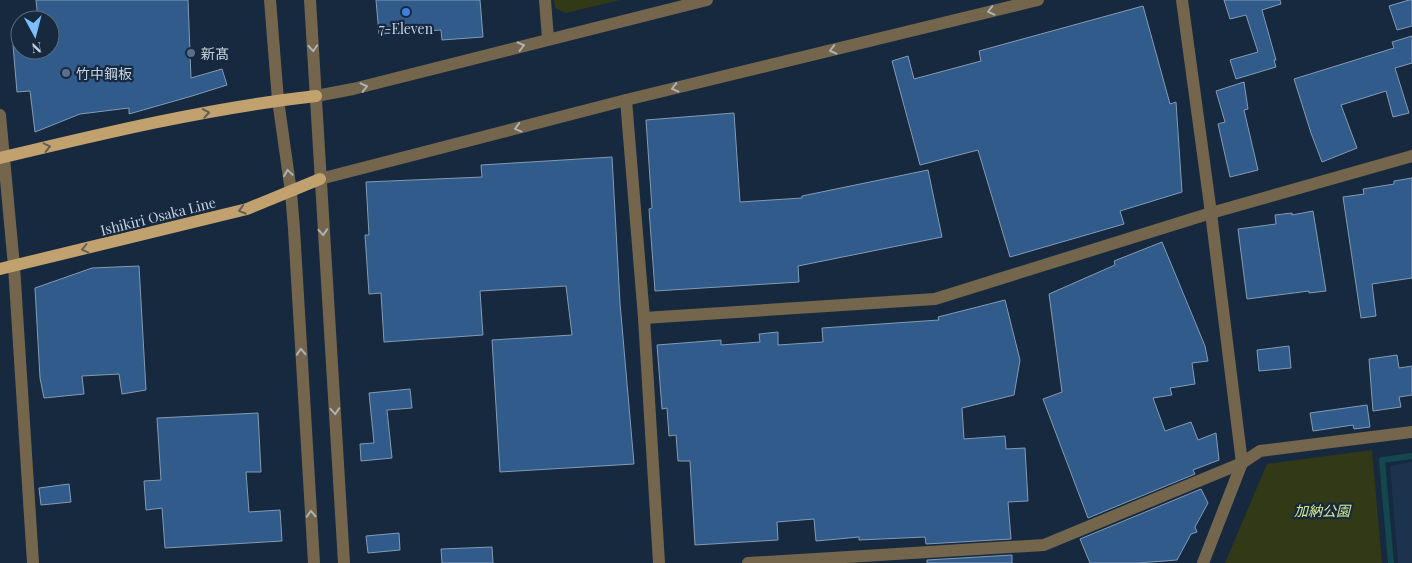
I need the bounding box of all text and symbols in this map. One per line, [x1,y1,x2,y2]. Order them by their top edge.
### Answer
marker: 7-Eleven [400,6,412,18]
one-way arrow [988,6,996,16]
north arrow [10,10,60,60]
place label: 7-Eleven [379,19,434,38]
text: N [30,38,43,58]
one-way arrow [517,41,526,52]
place label: 新髙 [201,44,229,63]
one-way arrow [308,44,319,52]
one-way arrow [829,44,838,55]
marker: 新髙 [185,47,197,59]
place label: 竹中鋼板 [76,64,132,83]
marker: 竹中鋼板 [60,67,72,79]
one-way arrow [359,82,367,92]
one-way arrow [671,82,680,93]
one-way arrow [202,108,211,118]
one-way arrow [513,122,522,133]
one-way arrow [43,142,52,153]
one-way arrow [283,168,294,176]
street label: Ishikiri Osaka Line [98,192,218,240]
one-way arrow [238,204,247,215]
one-way arrow [318,228,329,236]
one-way arrow [80,243,89,254]
one-way arrow [296,348,307,356]
one-way arrow [329,408,340,416]
park label: 加納公園 [1294,501,1352,520]
one-way arrow [306,510,317,518]

